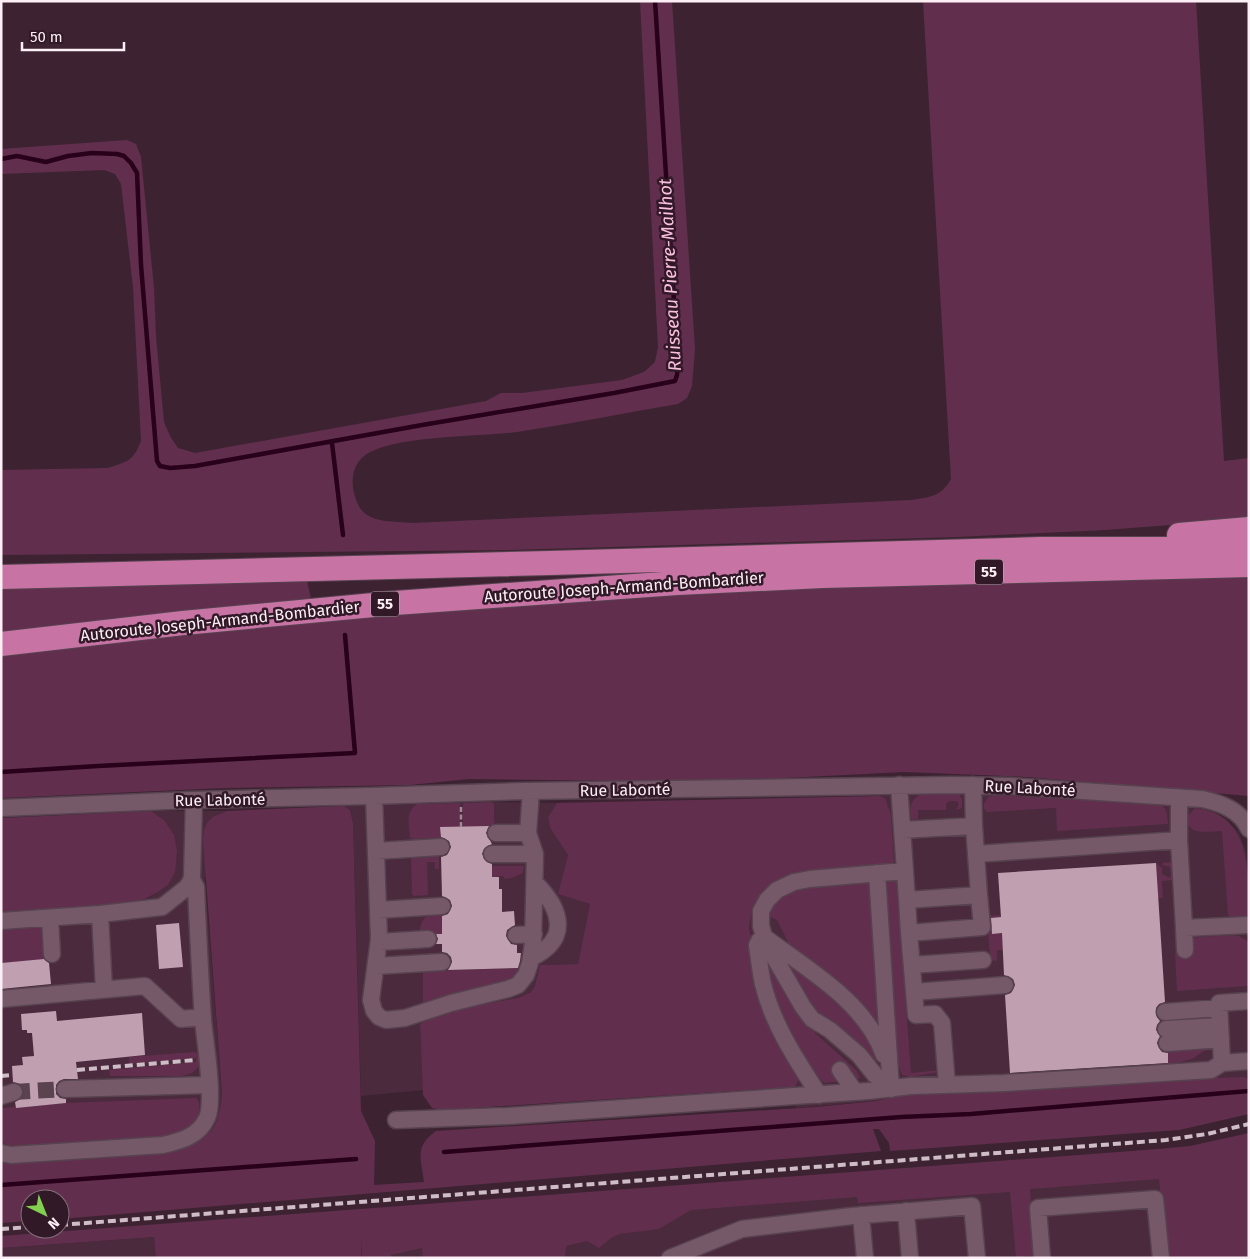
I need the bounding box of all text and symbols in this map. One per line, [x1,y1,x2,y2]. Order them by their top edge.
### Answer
scale bar [22,20,125,52]
text: 50 m [30,28,63,46]
water label: Ruisseau Pierre-Mailhot [654,178,686,372]
road number: 55 [975,560,1003,584]
street label: Autoroute Joseph-Armand-Bombardier [483,568,765,606]
road number: 55 [371,592,399,616]
street label: Autoroute Joseph-Armand-Bombardier [80,597,361,645]
street label: Rue Labonté [984,776,1076,800]
street label: Rue Labonté [579,780,671,800]
street label: Rue Labonté [174,790,266,810]
north arrow [20,1189,70,1239]
text: N [44,1214,63,1233]

